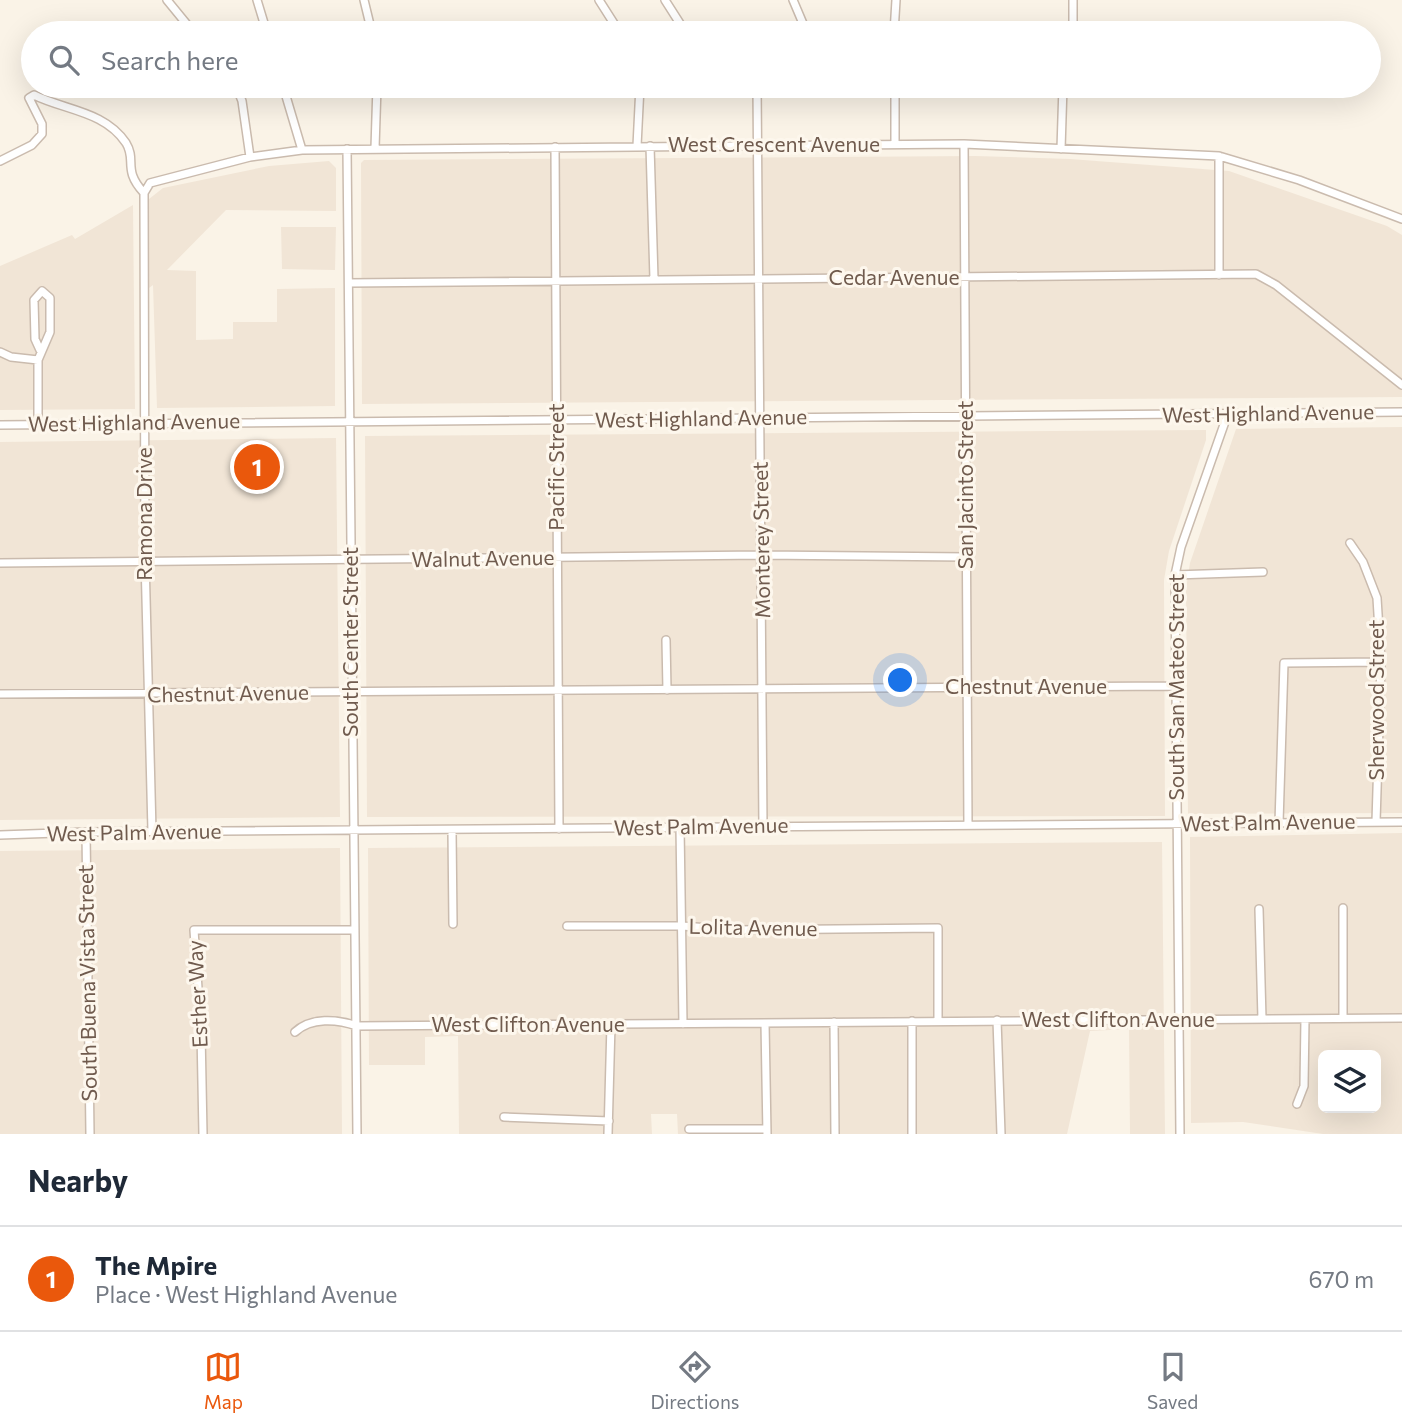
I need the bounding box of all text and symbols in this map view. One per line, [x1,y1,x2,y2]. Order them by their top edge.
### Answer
search box [21,21,1381,98]
icon: search [45,41,83,79]
text: Search here [101,44,239,75]
street label: West Crescent Avenue [668,131,880,156]
street label: Cedar Avenue [829,264,960,289]
street label: West Highland Avenue [1162,398,1374,427]
street label: San Jacinto Street [952,401,977,569]
street label: Pacific Street [543,403,568,531]
street label: West Highland Avenue [595,403,807,432]
street label: West Highland Avenue [28,407,240,436]
pin: 1 [234,441,280,493]
street label: Ramona Drive [131,447,156,581]
street label: Monterey Street [747,461,774,619]
street label: Walnut Avenue [411,544,555,571]
street label: South Center Street [337,547,362,737]
street label: South San Mateo Street [1163,574,1188,800]
street label: Sherwood Street [1363,620,1388,780]
your location [883,663,917,697]
street label: Chestnut Avenue [945,673,1107,698]
street label: Chestnut Avenue [147,679,309,706]
street label: West Palm Avenue [1180,807,1356,836]
street label: West Palm Avenue [613,811,789,840]
street label: West Palm Avenue [46,817,222,846]
street label: South Buena Vista Street [72,864,101,1102]
street label: Lolita Avenue [688,913,818,940]
street label: Esther Way [181,939,212,1049]
street label: West Clifton Avenue [1021,1006,1215,1031]
street label: West Clifton Avenue [431,1011,625,1036]
map controls [1318,1050,1381,1113]
button: layers [1318,1050,1381,1113]
text: Nearby [28,1161,128,1198]
text: The Mpire [95,1249,217,1280]
text: 1 [46,1265,56,1293]
text: 670 m [1309,1265,1374,1293]
text: Place · West Highland Avenue [95,1280,397,1308]
tab: Map [204,1348,243,1413]
tab: Directions [650,1348,740,1413]
tab: Saved [1147,1348,1198,1413]

